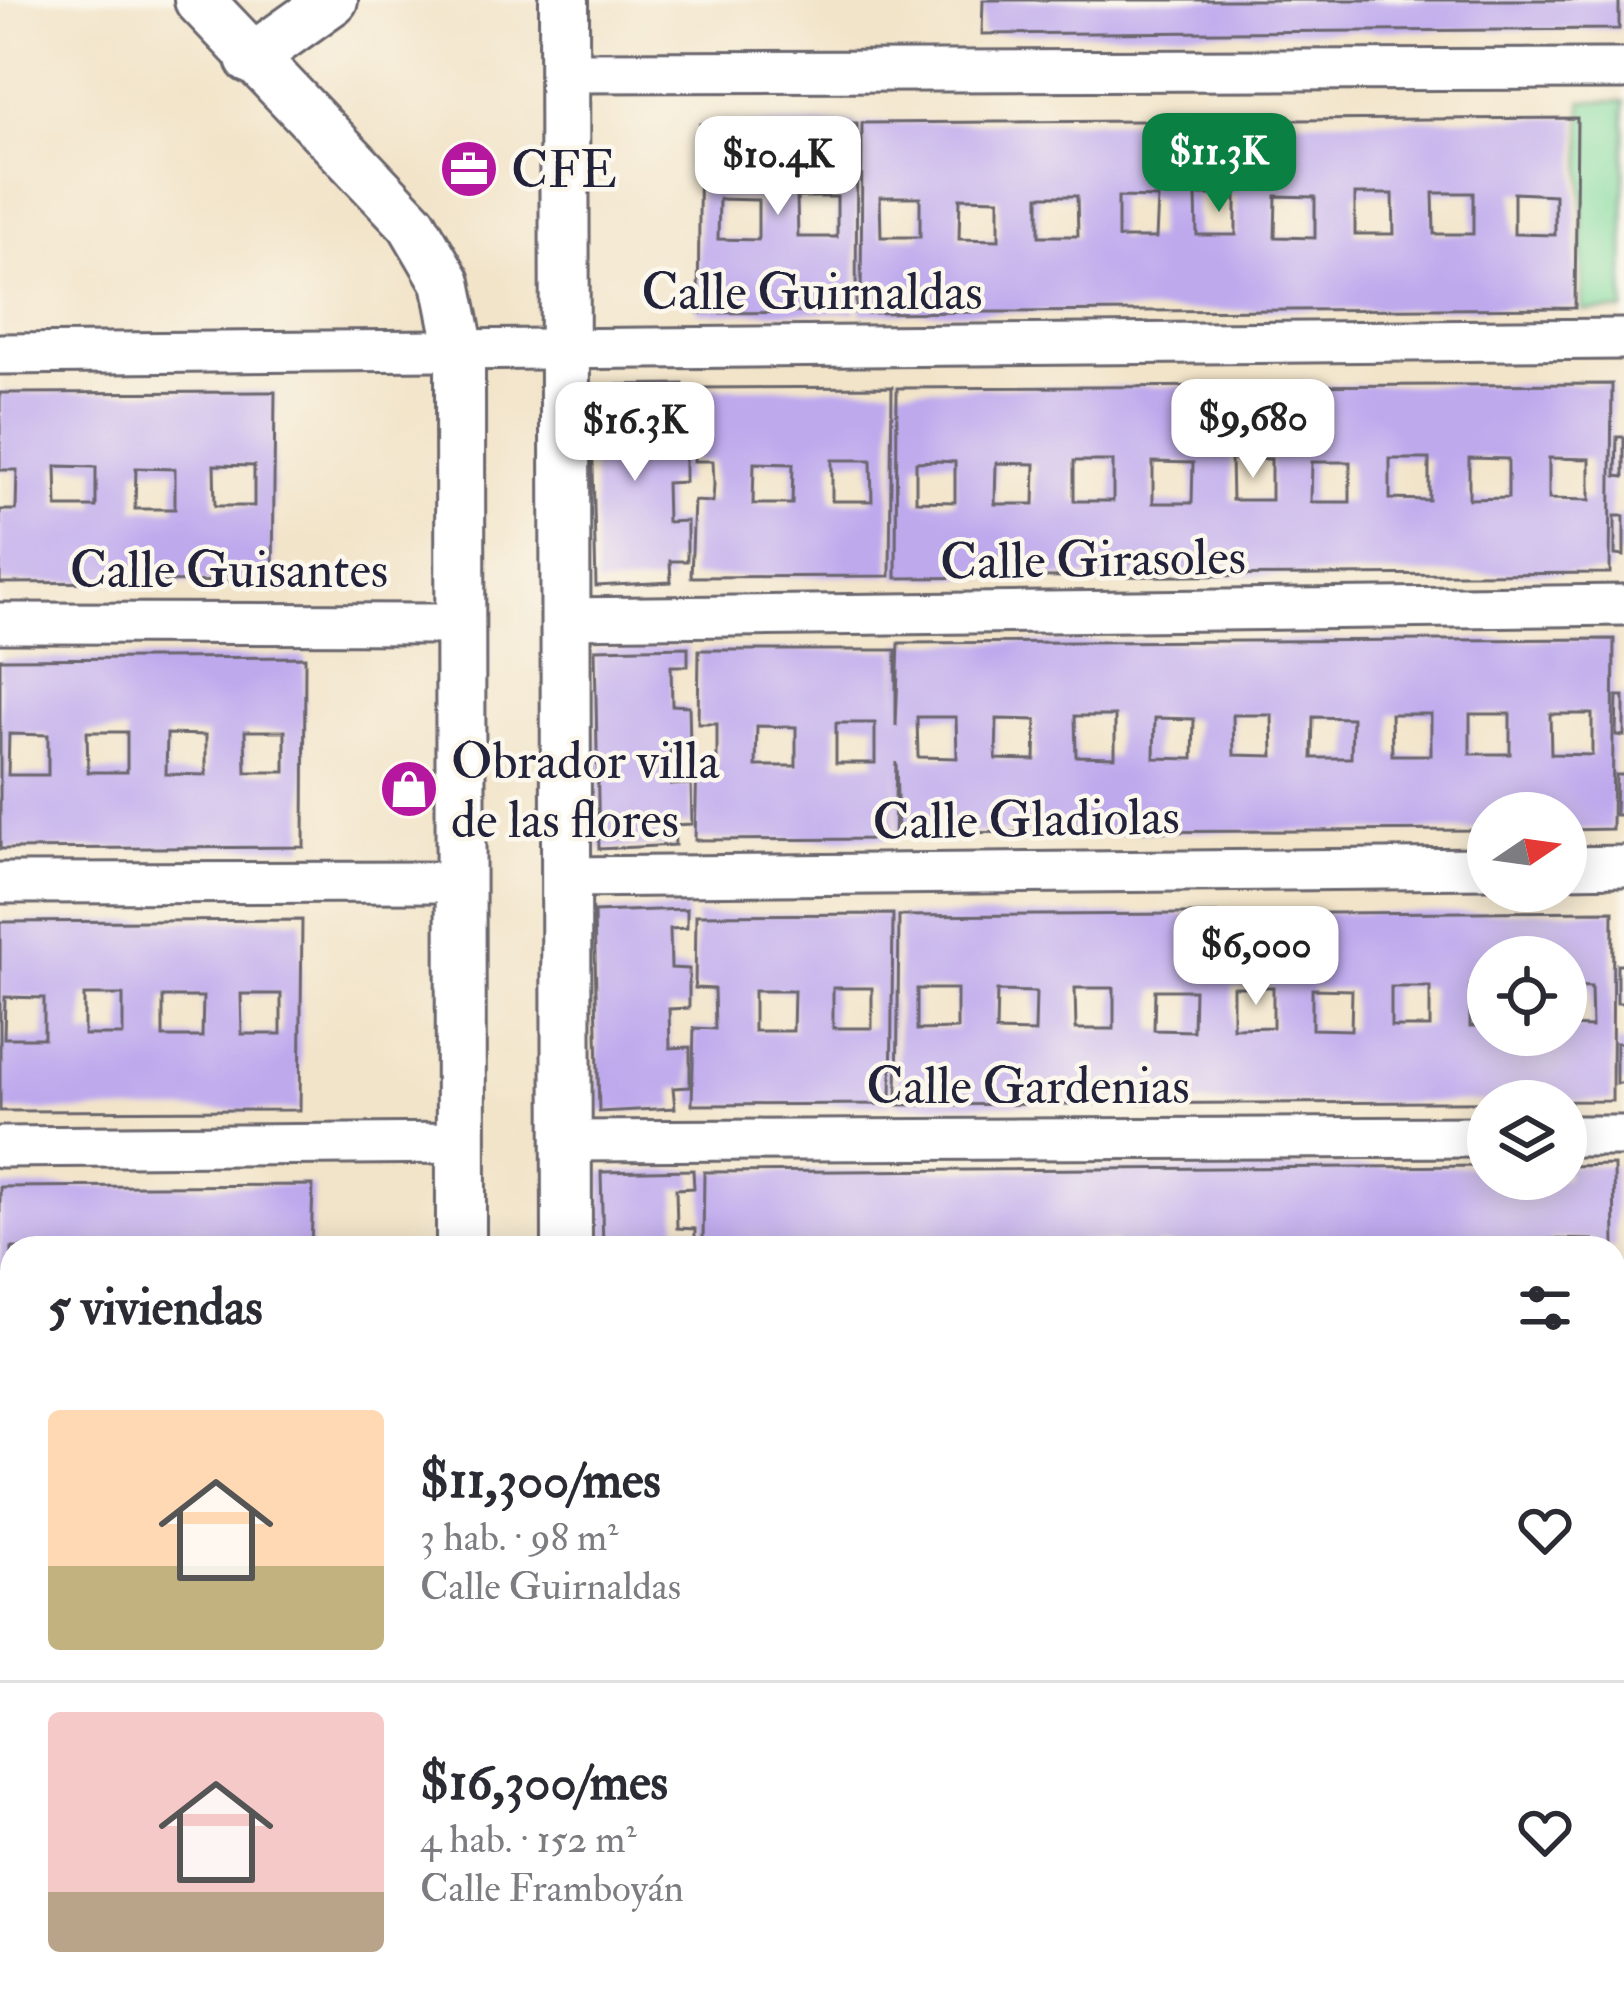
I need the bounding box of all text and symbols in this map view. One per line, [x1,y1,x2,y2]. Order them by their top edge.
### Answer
pin: $11.3K [1121,113,1317,215]
pin: $10.4K [680,116,876,218]
text: $11.3K [1169,127,1269,176]
text: $10.4K [722,130,834,179]
office icon: CFE [438,138,500,200]
place label: CFE [511,139,617,203]
street label: Calle Guirnaldas [641,261,983,325]
pin: $9,680 [1155,379,1351,481]
pin: $16.3K [537,382,733,484]
text: $9,680 [1198,393,1308,442]
text: $16.3K [582,396,688,445]
street label: Calle Girasoles [940,525,1247,595]
street label: Calle Guisantes [70,539,388,603]
place label: Obrador villa de las flores [451,730,720,853]
shop icon: Obrador villa de las flores [378,758,440,820]
street label: Calle Gladiolas [872,785,1180,855]
north arrow [1467,792,1587,912]
map controls [1467,792,1587,1200]
pin: $6,000 [1158,906,1354,1008]
text: $6,000 [1201,920,1311,969]
button: locate [1467,936,1587,1056]
street label: Calle Gardenias [866,1055,1190,1119]
button: layers [1467,1080,1587,1200]
icon: filters [1512,1275,1578,1341]
text: 5 viviendas [48,1276,263,1340]
text: $11,300/mes [420,1449,661,1513]
icon: home [144,1458,288,1602]
icon: heart [1512,1497,1578,1563]
text: 3 hab. · 98 m² [420,1513,618,1562]
text: Calle Guirnaldas [420,1562,681,1611]
text: $16,300/mes [420,1751,668,1815]
icon: home [144,1760,288,1904]
icon: heart [1512,1799,1578,1865]
text: 4 hab. · 152 m² [420,1815,637,1864]
text: Calle Framboyán [420,1864,684,1913]

